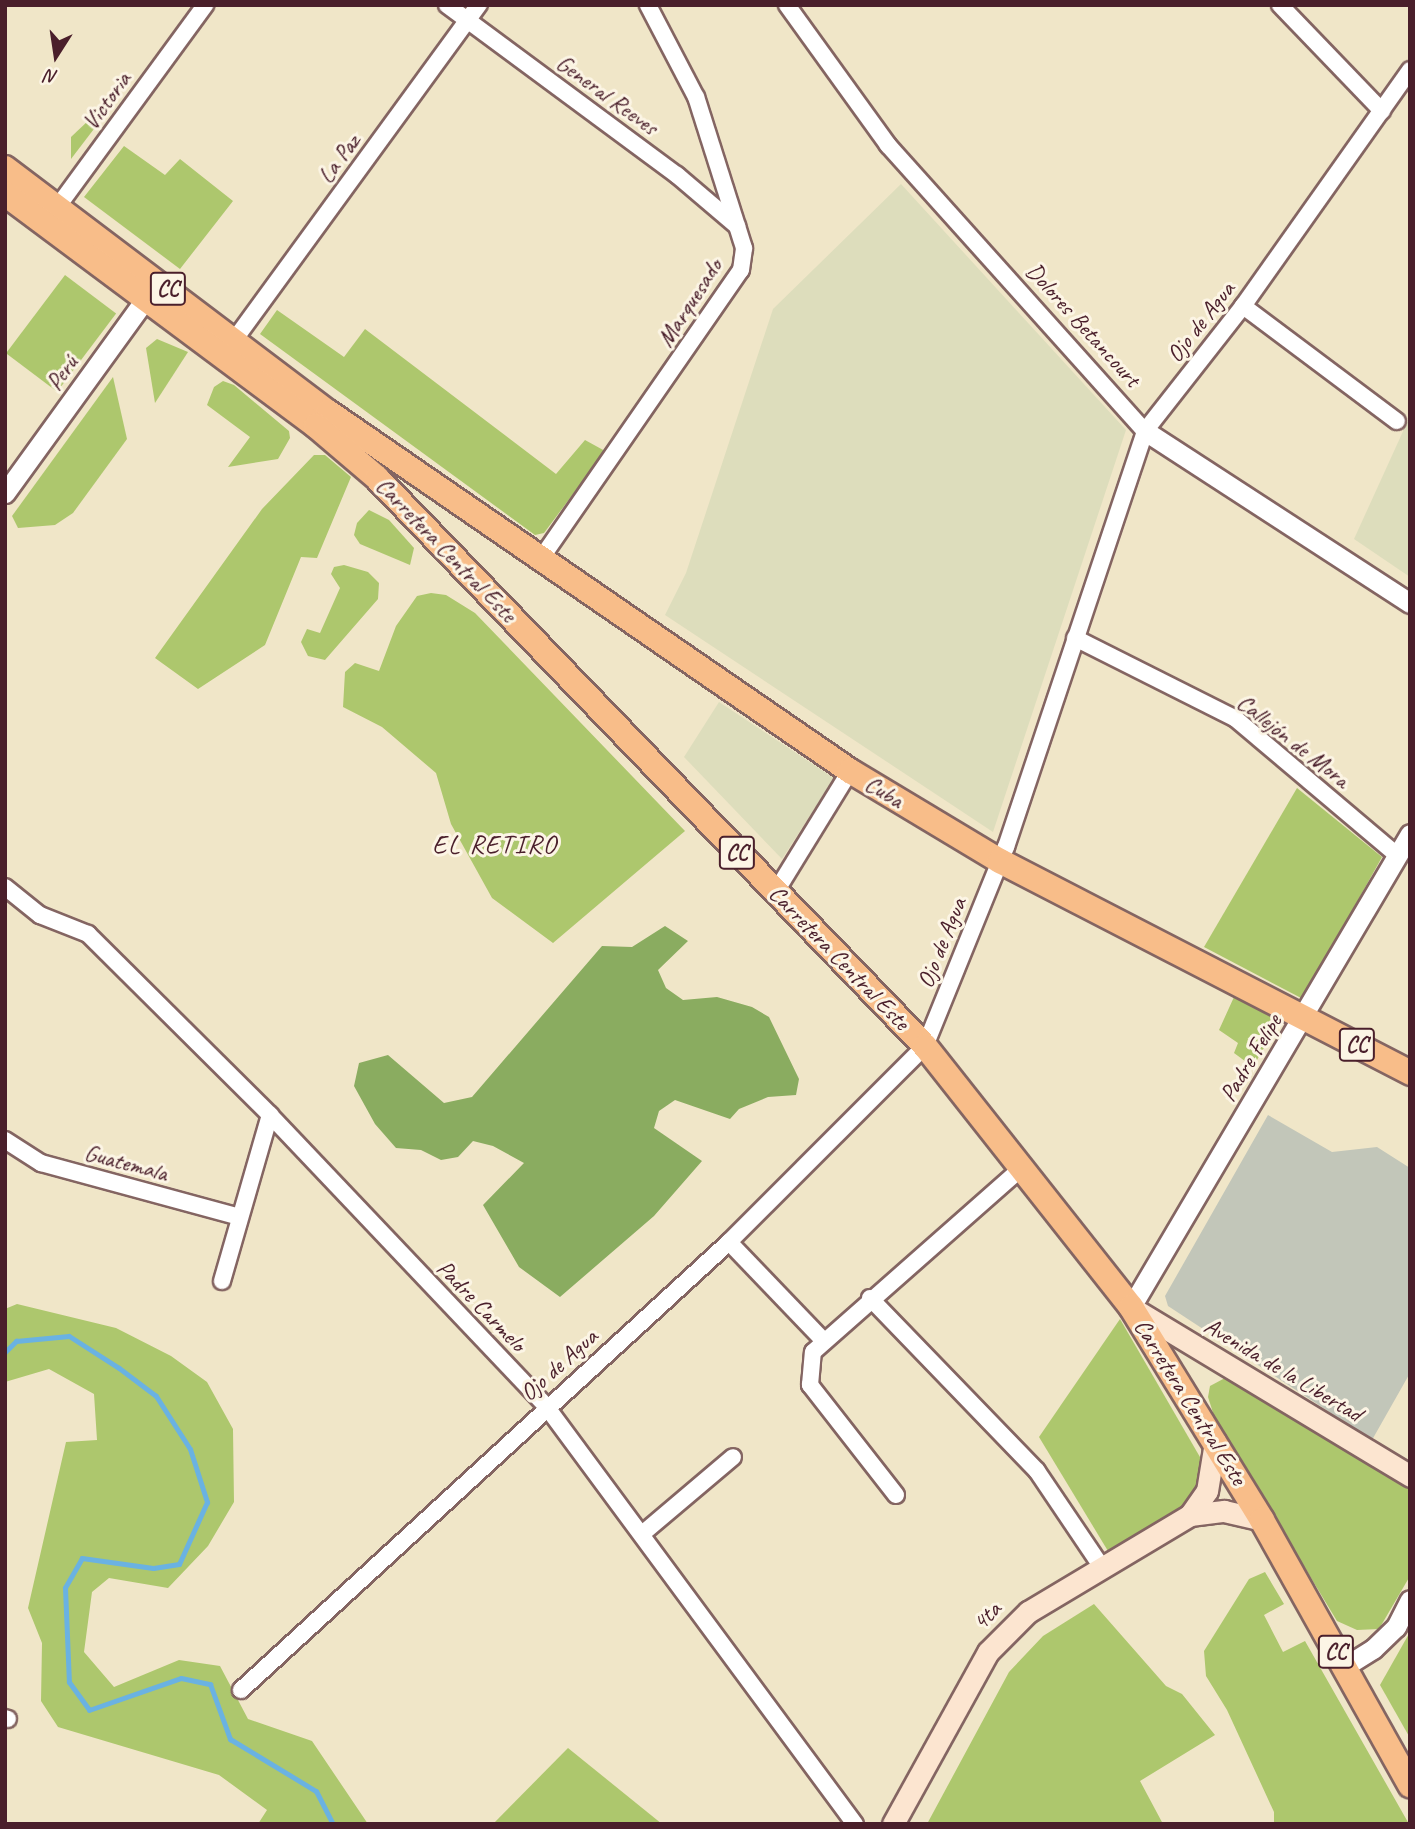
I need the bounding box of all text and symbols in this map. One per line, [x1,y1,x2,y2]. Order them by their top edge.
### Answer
north arrow [21,21,91,91]
street label: General Reeves [551,48,663,142]
text: N [43,64,60,90]
street label: Victoria [76,66,138,136]
street label: La Paz [311,128,367,190]
street label: Marquesado [651,254,729,352]
street label: Dolores Betancourt [1020,257,1146,393]
road number: CC [149,270,187,308]
street label: Ojo de Agua [1161,276,1241,368]
street label: Perú [40,350,84,396]
street label: Carretera Central Este [370,472,522,628]
street label: Callejón de Mora [1231,688,1355,794]
street label: Cuba [860,769,908,815]
district label: EL RETIRO [434,829,556,861]
road number: CC [718,834,756,873]
street label: Carretera Central Este [763,880,915,1036]
street label: Ojo de Agua [911,894,973,992]
street label: Padre Felipe [1214,1009,1288,1107]
road number: CC [1338,1026,1376,1064]
street label: Guatemala [81,1138,171,1188]
street label: Padre Carmelo [430,1254,532,1358]
street label: Avenida de la Libertad [1198,1311,1368,1429]
street label: Carretera Central Este [1127,1314,1253,1490]
street label: Ojo de Agua [515,1323,603,1407]
street label: 4ta [966,1595,1008,1637]
road number: CC [1317,1632,1355,1672]

